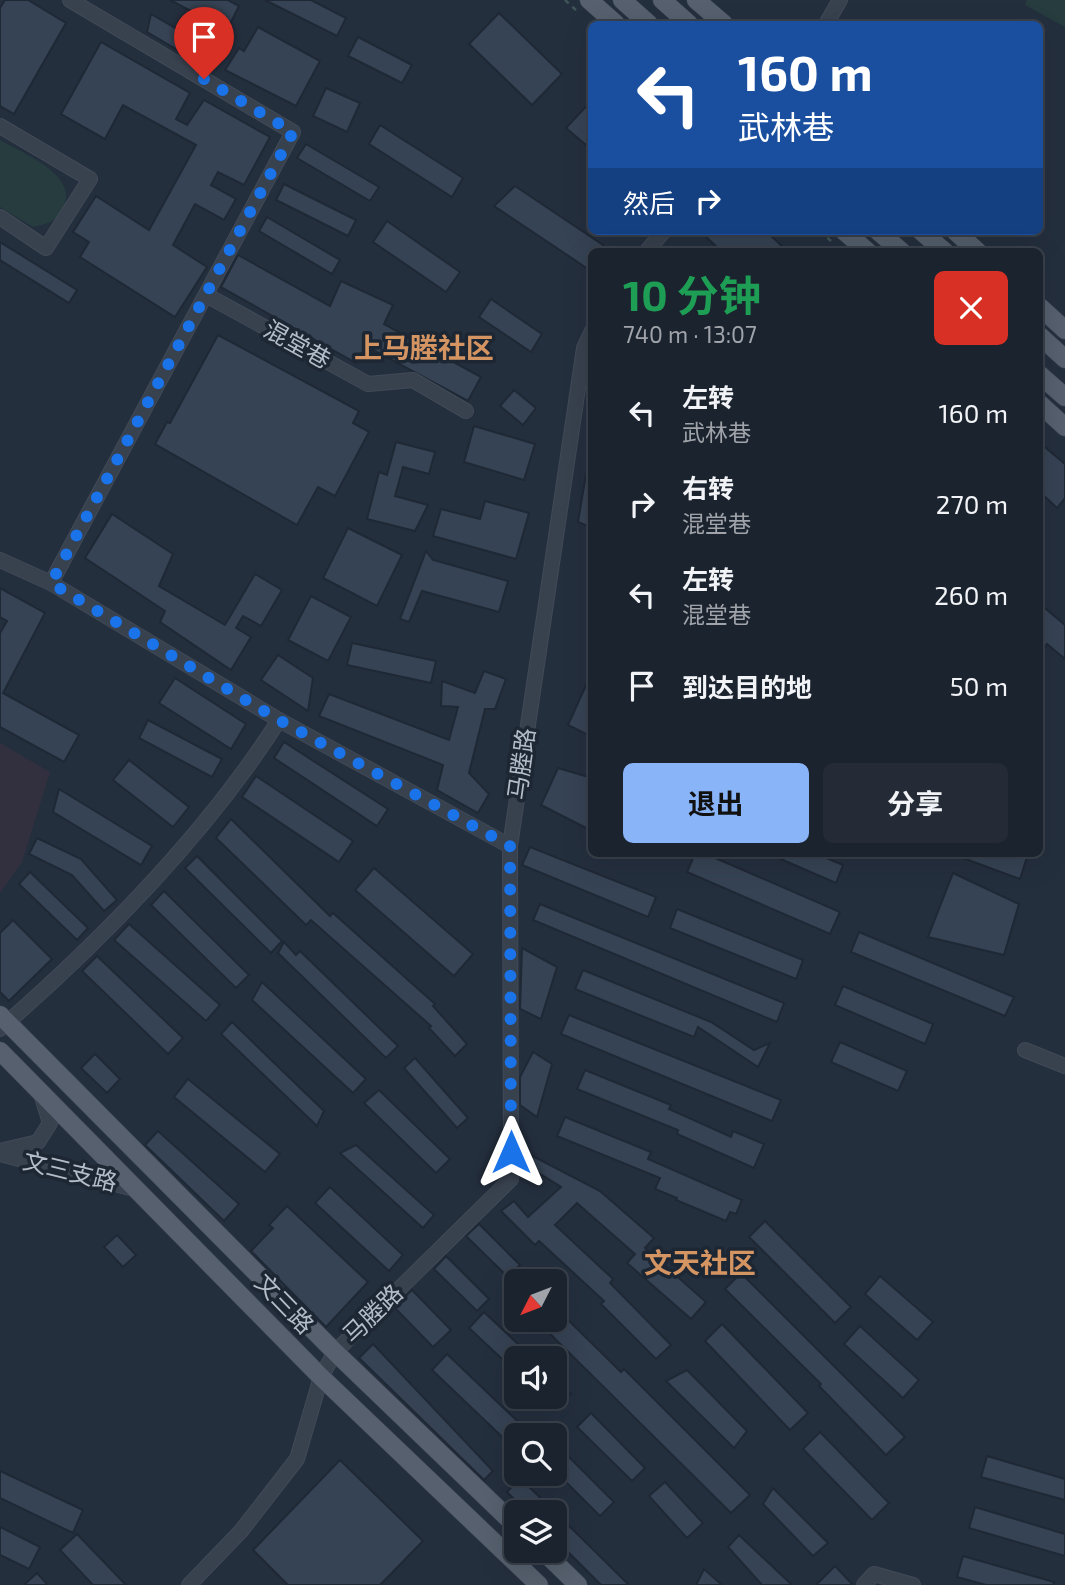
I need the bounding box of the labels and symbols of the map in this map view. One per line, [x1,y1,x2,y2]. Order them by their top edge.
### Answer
pin [174,7,234,79]
street label: 混堂巷 [259,314,336,374]
district label: 上马塍社区 [354,330,494,364]
street label: 马塍路 [501,726,540,801]
position arrow [474,1115,548,1189]
street label: 文三支路 [20,1145,120,1196]
district label: 文天社区 [644,1245,756,1279]
street label: 文三路 [250,1267,321,1339]
north arrow [504,1269,567,1332]
street label: 马塍路 [336,1277,408,1348]

